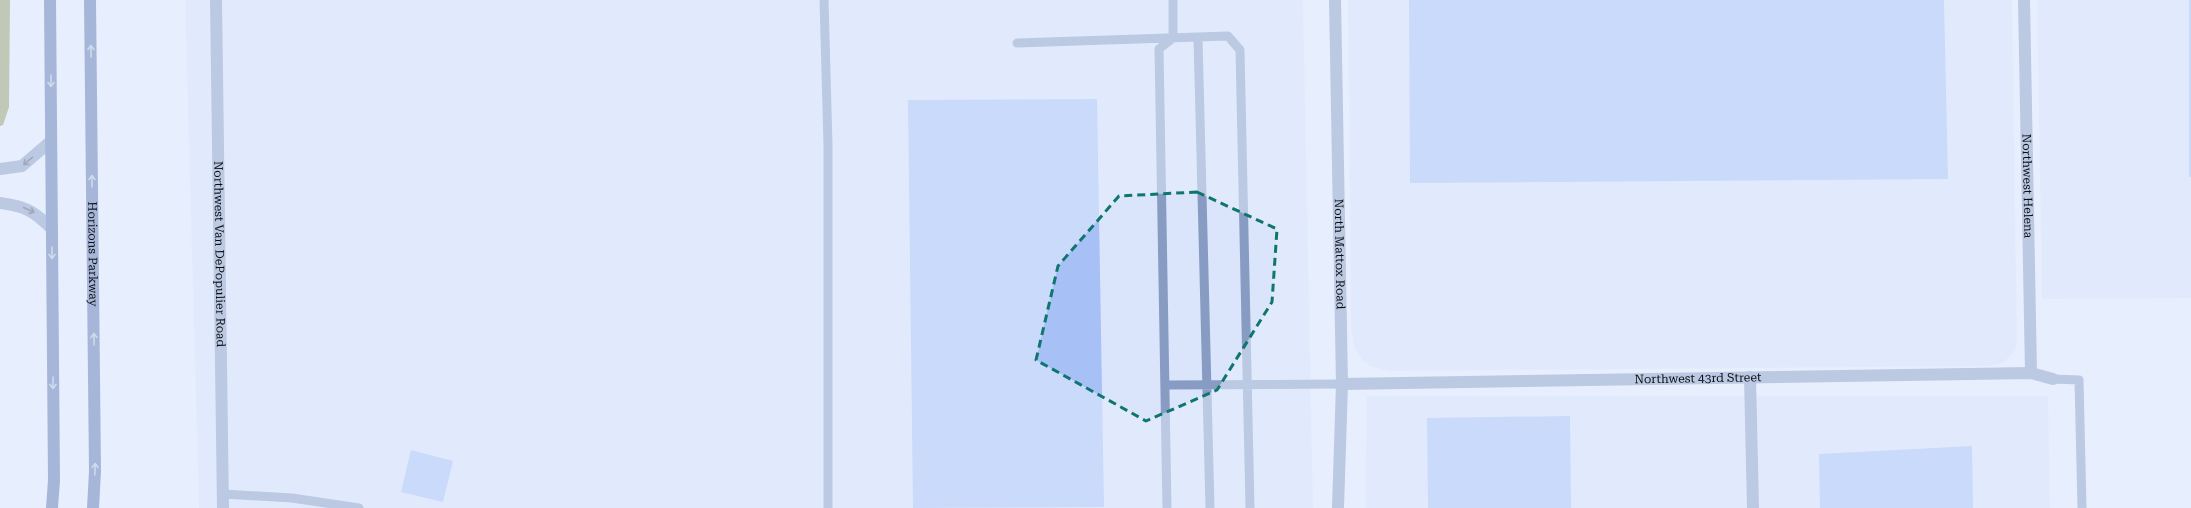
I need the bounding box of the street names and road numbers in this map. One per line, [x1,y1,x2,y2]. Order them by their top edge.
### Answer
street label: Northwest Helena [2020,134,2035,239]
street label: Northwest Van DePopulier Road [211,161,228,348]
street label: North Mattox Road [1332,199,1348,310]
street label: Horizons Parkway [85,201,100,307]
street label: Northwest 43rd Street [1634,370,1762,386]

